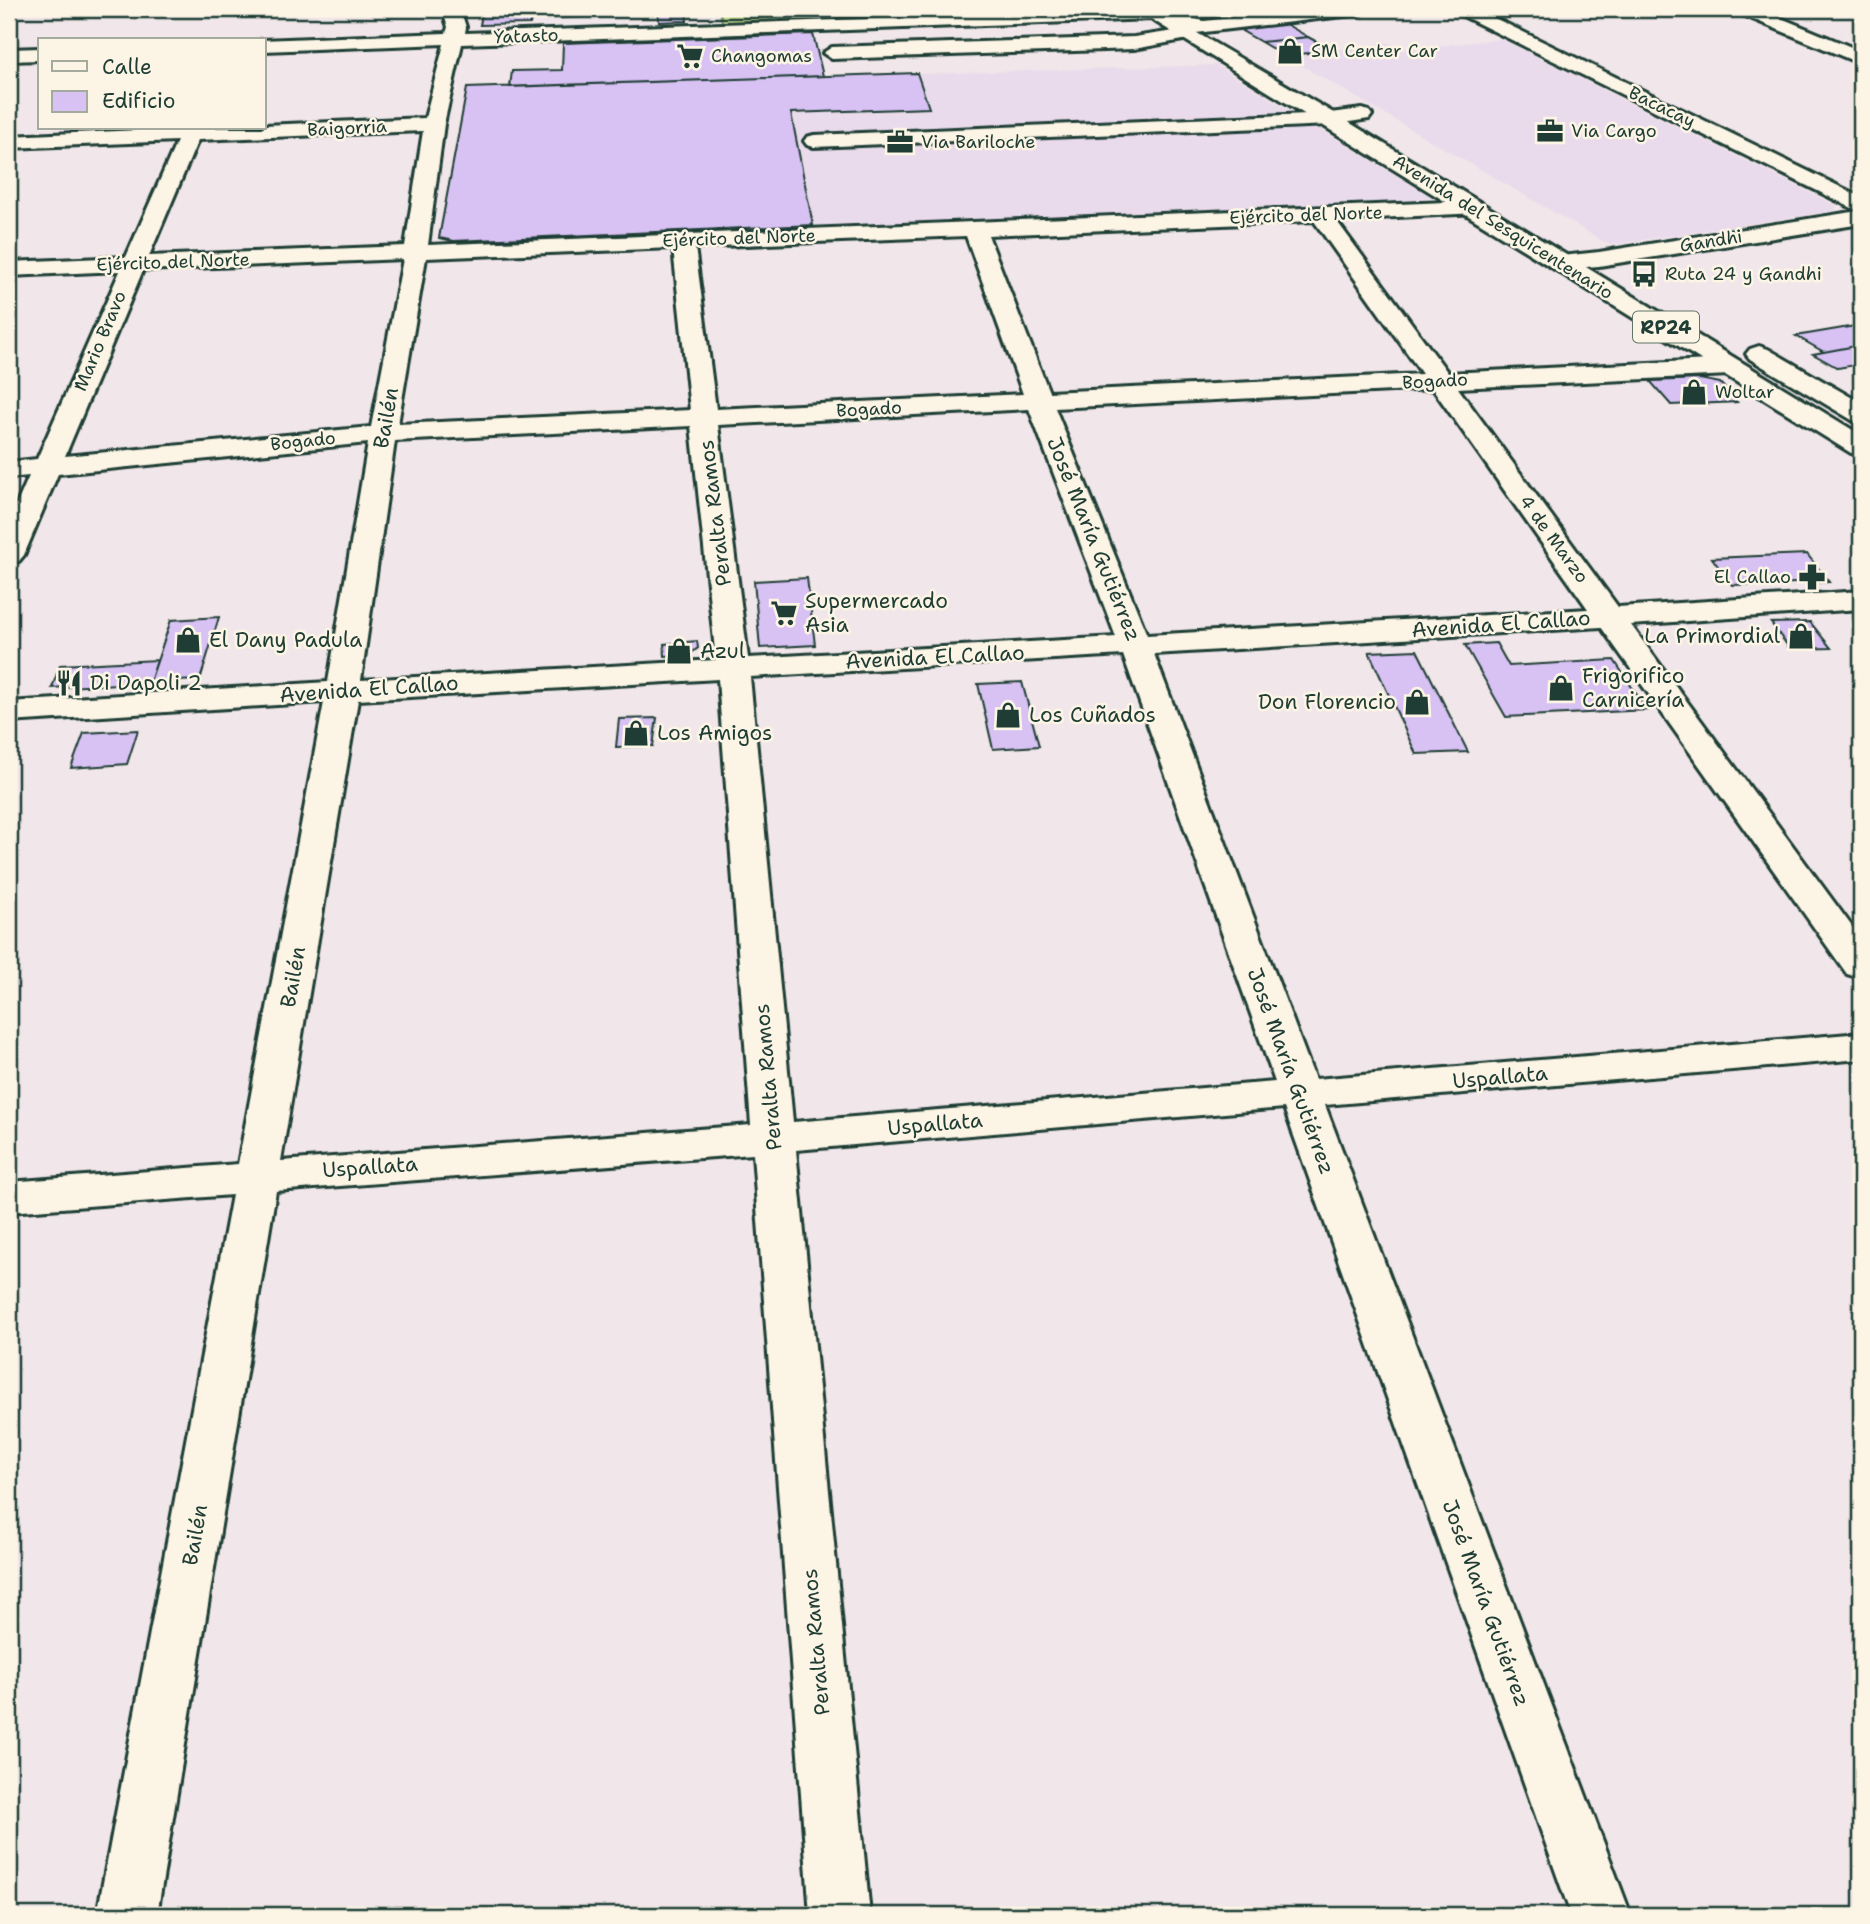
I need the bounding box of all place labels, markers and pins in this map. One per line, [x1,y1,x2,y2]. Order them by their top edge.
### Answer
shop icon: SM Center Car [1275,36,1305,66]
place label: SM Center Car [1311,39,1438,63]
supermarket icon: Changomas [675,41,705,71]
place label: Changomas [711,44,812,68]
office icon: Via Cargo [1535,116,1565,146]
place label: Via Cargo [1571,119,1657,143]
office icon: Via Bariloche [885,127,915,157]
place label: Via Bariloche [921,130,1036,154]
bus stop icon: Ruta 24 y Gandhi [1629,259,1659,289]
place label: Ruta 24 y Gandhi [1665,262,1822,286]
shop icon: Woltar [1679,377,1709,407]
place label: Woltar [1715,380,1775,404]
pharmacy icon: El Callao [1797,562,1827,592]
place label: El Callao [1714,565,1791,589]
place label: Supermercado Asia [805,587,948,639]
supermarket icon: Supermercado Asia [769,598,799,628]
shop icon: La Primordial [1786,621,1816,651]
place label: La Primordial [1644,622,1781,650]
shop icon: El Dany Padula [173,625,203,655]
place label: El Dany Padula [209,626,362,654]
shop icon: Azul [664,636,694,666]
place label: Azul [700,637,746,665]
place label: Frigorifico Carnicería [1582,662,1684,714]
restaurant icon: Di Dapoli 2 [54,668,84,698]
place label: Di Dapoli 2 [90,669,202,697]
shop icon: Frigorifico Carnicería [1546,673,1576,703]
shop icon: Don Florencio [1402,687,1432,717]
place label: Don Florencio [1258,688,1396,716]
shop icon: Los Cuñados [993,700,1023,730]
place label: Los Cuñados [1029,701,1156,729]
shop icon: Los Amigos [621,718,651,748]
place label: Los Amigos [657,719,772,747]

